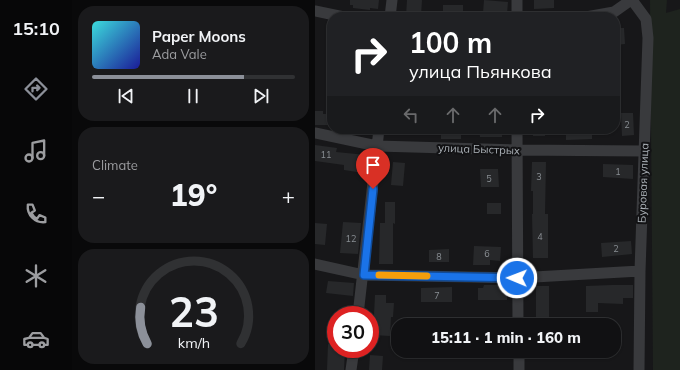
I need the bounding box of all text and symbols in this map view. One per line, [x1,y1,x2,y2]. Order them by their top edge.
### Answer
text: 15:10 [12,17,60,40]
text: 100 m [409,25,492,60]
text: Paper Moons [152,27,246,46]
icon: right [343,28,395,80]
text: Ada Vale [152,46,207,62]
text: улица Пьянкова [409,60,552,83]
icon: directions [22,75,50,103]
icon: previous [115,85,137,107]
icon: pause [182,85,204,107]
icon: next [250,85,272,107]
icon: left [400,104,422,126]
icon: ahead [442,104,464,126]
icon: ahead [484,104,506,126]
icon: right [526,104,548,126]
house number: 2 [624,119,630,130]
icon: music [22,137,50,165]
street label: улица Быстрых [438,141,520,157]
street label: Буровая улица [635,143,651,223]
pin [356,148,390,189]
house number: 11 [321,149,331,160]
icon: arrive [362,154,384,176]
text: Climate [92,157,138,173]
house number: 1 [615,166,621,177]
house number: 3 [536,171,542,182]
house number: 5 [486,173,492,184]
text: 19° [170,176,217,214]
text: − [92,182,105,210]
text: + [282,182,295,210]
icon: phone [22,200,50,228]
house number: 4 [537,231,543,242]
house number: 12 [346,233,356,244]
house number: 2 [613,243,619,254]
house number: 6 [484,248,490,259]
house number: 8 [436,251,442,262]
position arrow [496,257,538,299]
icon: climate [22,262,50,290]
text: 23 [169,285,218,337]
house number: 7 [434,290,440,301]
speed limit sign: 30 [327,306,379,358]
icon: car [22,325,50,353]
text: 15:11 · 1 min · 160 m [431,328,581,347]
text: km/h [177,334,210,352]

